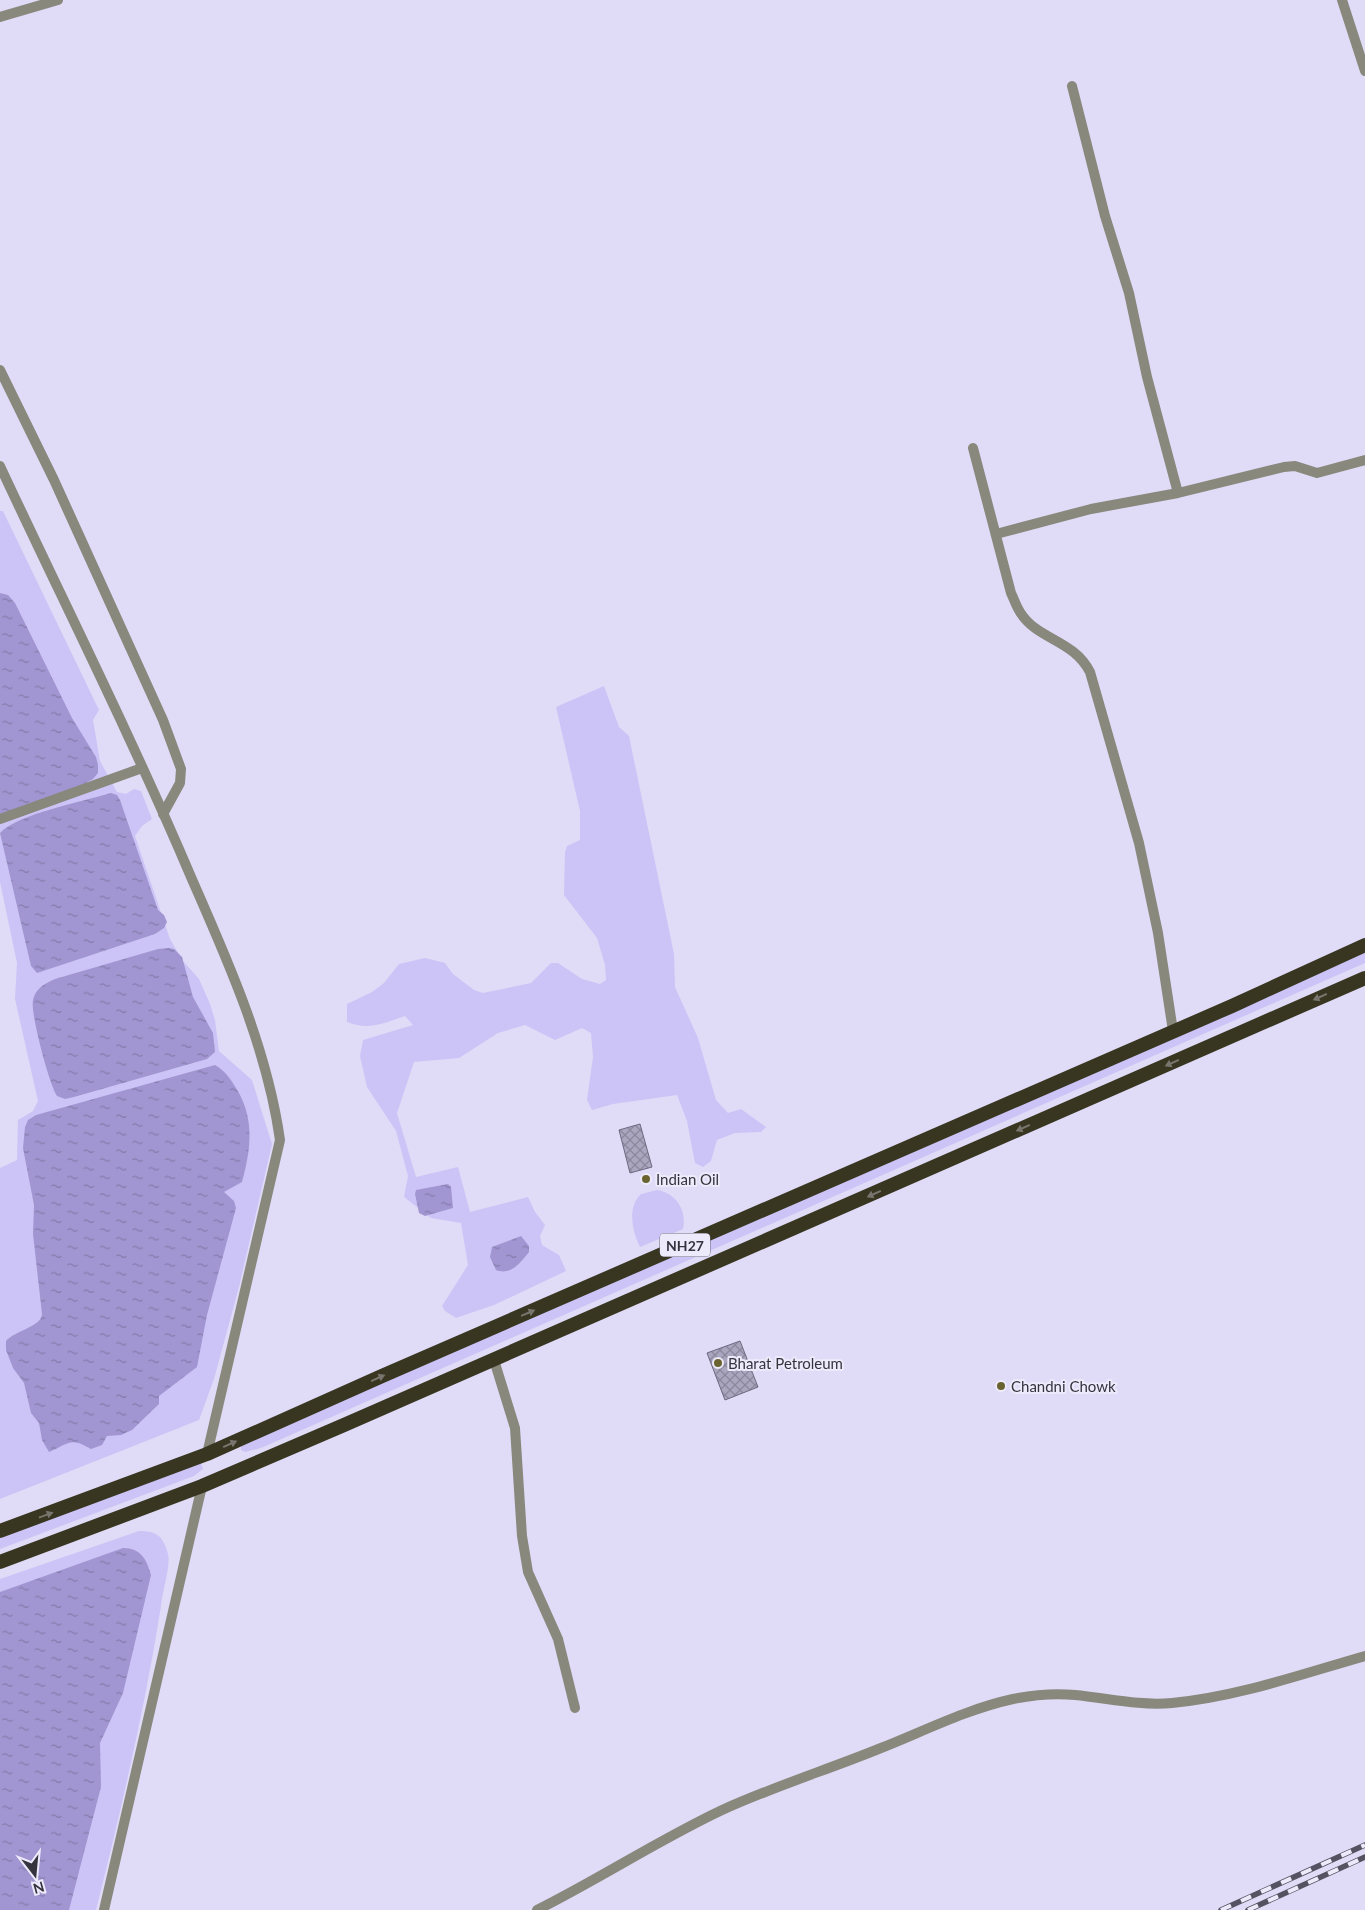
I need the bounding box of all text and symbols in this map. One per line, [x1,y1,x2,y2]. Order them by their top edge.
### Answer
one-way arrow [1313,994,1327,1002]
one-way arrow [1165,1059,1179,1067]
one-way arrow [1016,1125,1030,1133]
place label: Indian Oil [656,1170,719,1188]
marker: Indian Oil [640,1173,652,1185]
one-way arrow [867,1190,881,1198]
road number: NH27 [660,1234,710,1256]
one-way arrow [521,1308,535,1316]
place label: Bharat Petroleum [728,1354,843,1372]
marker: Bharat Petroleum [712,1357,724,1369]
one-way arrow [371,1373,385,1381]
place label: Chandni Chowk [1011,1377,1116,1395]
marker: Chandni Chowk [995,1380,1007,1392]
one-way arrow [223,1440,237,1448]
one-way arrow [39,1511,54,1519]
north arrow [10,1850,60,1900]
text: N [31,1878,46,1898]

